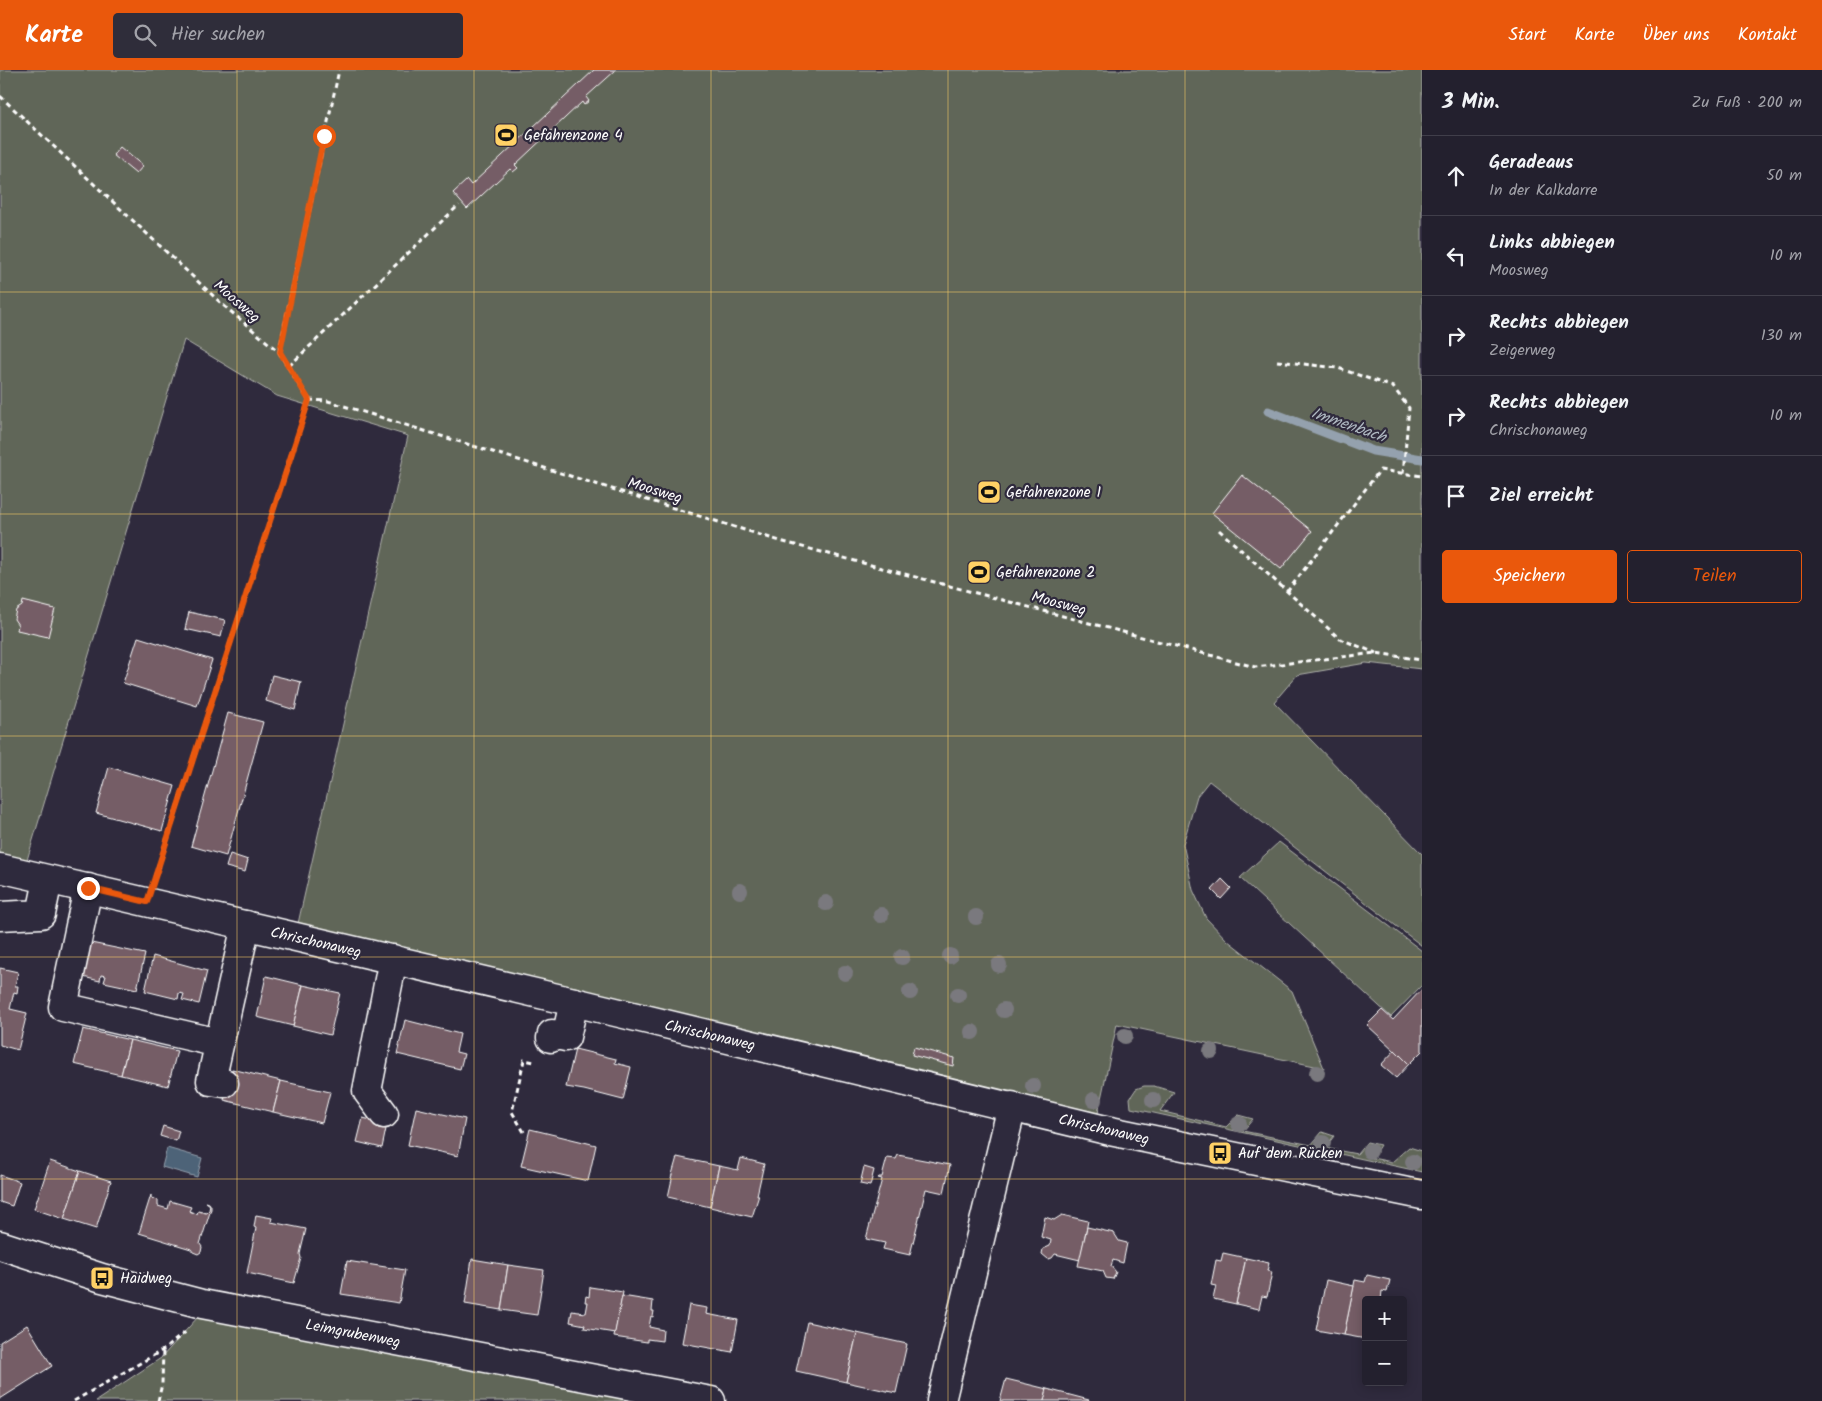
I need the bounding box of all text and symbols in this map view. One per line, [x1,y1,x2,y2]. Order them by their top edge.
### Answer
search box [113,13,463,58]
text: Karte [25,16,83,55]
text: Hier suchen [171,20,265,50]
icon: search [131,21,159,49]
text: Start [1508,21,1546,50]
text: Karte [1574,21,1614,50]
text: Über uns [1642,21,1710,50]
text: Kontakt [1738,21,1797,50]
text: 3 Min. [1442,86,1500,119]
text: Zu Fuß · 200 m [1691,90,1802,115]
sports icon: Gefahrenzone 4 [493,122,519,148]
place label: Gefahrenzone 4 [524,124,623,148]
route start [313,125,336,148]
text: Geradeaus [1489,148,1574,178]
icon: ahead [1442,162,1470,190]
text: 50 m [1766,163,1802,188]
text: In der Kalkdarre [1489,178,1597,203]
text: Links abbiegen [1489,228,1615,258]
icon: left [1442,242,1470,270]
text: 10 m [1770,243,1802,268]
text: Moosweg [1489,258,1549,283]
street label: Moosweg [207,274,265,329]
text: Rechts abbiegen [1489,308,1629,338]
icon: right [1442,322,1470,350]
text: 130 m [1761,323,1802,348]
text: Zeigerweg [1489,338,1556,363]
text: Rechts abbiegen [1489,388,1629,418]
water label: Immenbach [1308,401,1391,450]
icon: right [1442,402,1470,430]
text: 10 m [1770,403,1802,428]
text: Chrischonaweg [1489,418,1588,443]
street label: Moosweg [625,471,685,511]
sports icon: Gefahrenzone 1 [976,479,1002,505]
place label: Gefahrenzone 1 [1006,481,1101,505]
text: Ziel erreicht [1489,481,1594,511]
icon: arrive [1442,482,1470,510]
button: Speichern [1442,550,1617,603]
button: Teilen [1627,550,1802,603]
sports icon: Gefahrenzone 2 [966,559,992,585]
place label: Gefahrenzone 2 [996,561,1095,585]
street label: Moosweg [1029,585,1089,623]
route end [77,877,100,900]
street label: Chrischonaweg [268,921,364,965]
street label: Chrischonaweg [662,1014,758,1058]
street label: Chrischonaweg [1056,1108,1152,1152]
bus stop icon: Auf dem Rücken [1207,1140,1233,1166]
place label: Auf dem Rücken [1238,1142,1343,1166]
bus stop icon: Haidweg [89,1265,115,1291]
place label: Haidweg [120,1267,172,1291]
map controls [1362,1296,1407,1386]
button: + [1362,1296,1407,1341]
street label: Leimgrubenweg [303,1313,402,1355]
button: − [1362,1341,1407,1386]

